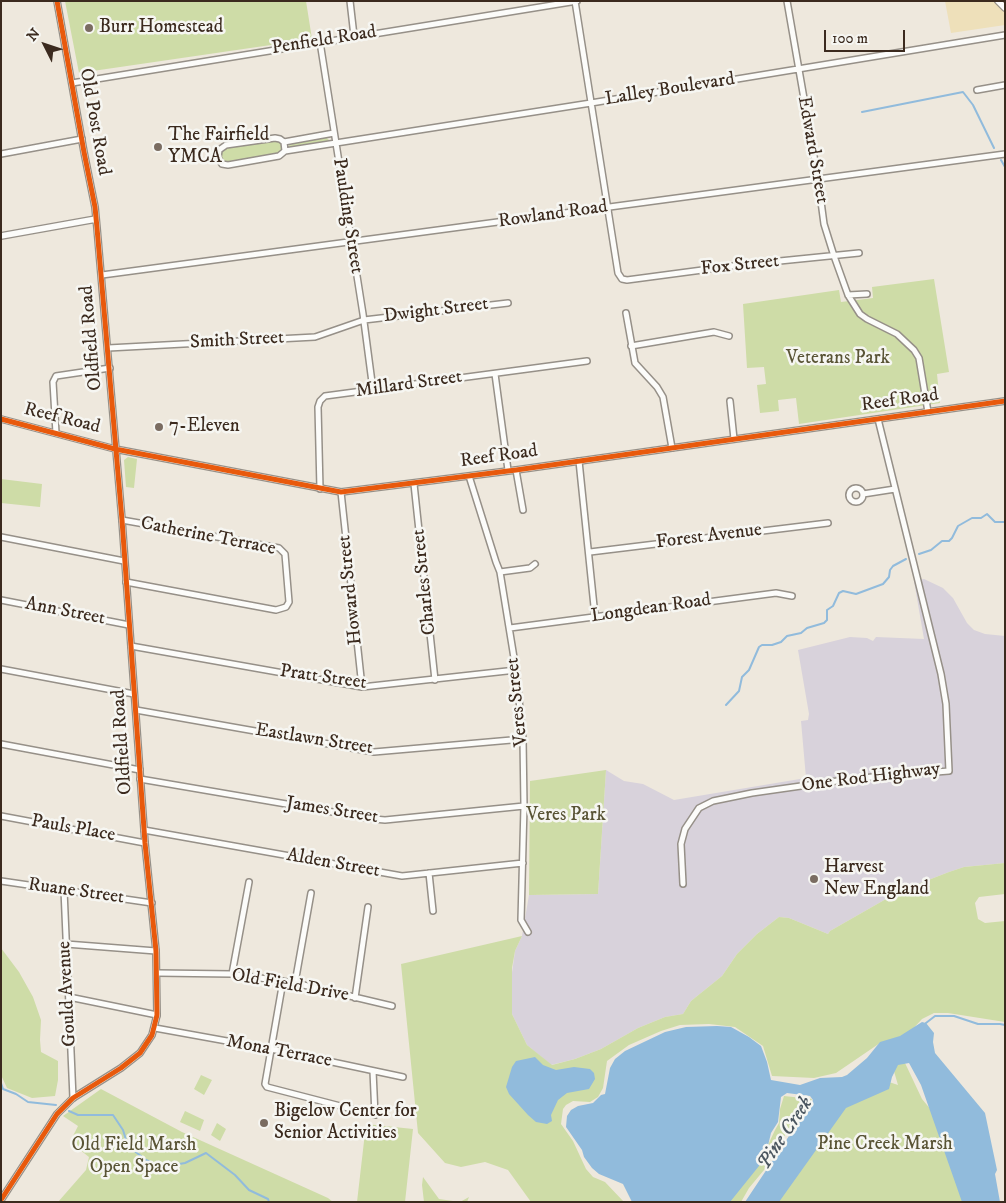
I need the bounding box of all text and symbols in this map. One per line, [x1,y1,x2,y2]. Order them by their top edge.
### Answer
place label: Burr Homestead [99,17,223,39]
north arrow [20,20,70,70]
scale bar [826,20,907,52]
street label: Penfield Road [270,21,378,61]
marker: Burr Homestead [83,22,95,34]
text: N [23,25,44,45]
text: 100 m [832,29,868,48]
street label: Old Post Road [73,67,115,177]
street label: Lalley Boulevard [604,68,736,112]
street label: Edward Street [791,95,833,205]
place label: The Fairfield YMCA [168,125,269,169]
marker: The Fairfield YMCA [152,141,164,153]
street label: Paulding Street [327,157,367,275]
street label: Rowland Road [497,196,609,234]
street label: Fox Street [700,251,780,281]
street label: Oldfield Road [76,284,108,392]
street label: Dwight Street [382,293,490,329]
street label: Smith Street [189,327,285,355]
park label: Veterans Park [786,348,890,370]
street label: Millard Street [354,366,464,404]
street label: Reef Road [860,384,940,418]
street label: Reef Road [22,399,102,439]
place label: 7-Eleven [169,416,240,438]
marker: 7-Eleven [153,421,165,433]
street label: Reef Road [459,440,539,474]
street label: Catherine Terrace [139,513,277,561]
street label: Forest Avenue [655,519,763,555]
street label: Charles Street [408,528,442,636]
street label: Howard Street [334,534,368,646]
street label: Longdean Road [590,589,712,629]
street label: Ann Street [23,593,107,631]
street label: Veres Street [502,656,534,748]
street label: Pratt Street [278,661,368,695]
street label: Oldfield Road [108,688,138,796]
street label: Eastlawn Street [254,719,374,761]
street label: One Rod Highway [800,758,942,798]
street label: James Street [284,792,380,830]
park label: Veres Park [526,805,606,827]
street label: Pauls Place [29,810,117,848]
street label: Alden Street [285,845,381,883]
place label: Harvest New England [824,857,929,901]
marker: Harvest New England [808,873,820,885]
street label: Ruane Street [27,874,125,910]
street label: Gould Avenue [54,941,82,1047]
street label: Old Field Drive [230,964,350,1008]
street label: Mona Terrace [224,1031,334,1073]
water label: Pine Creek [753,1093,819,1175]
place label: Bigelow Center for Senior Activities [274,1101,417,1145]
marker: Bigelow Center for Senior Activities [258,1117,270,1129]
park label: Pine Creek Marsh [817,1134,953,1156]
park label: Old Field Marsh Open Space [71,1135,197,1179]

